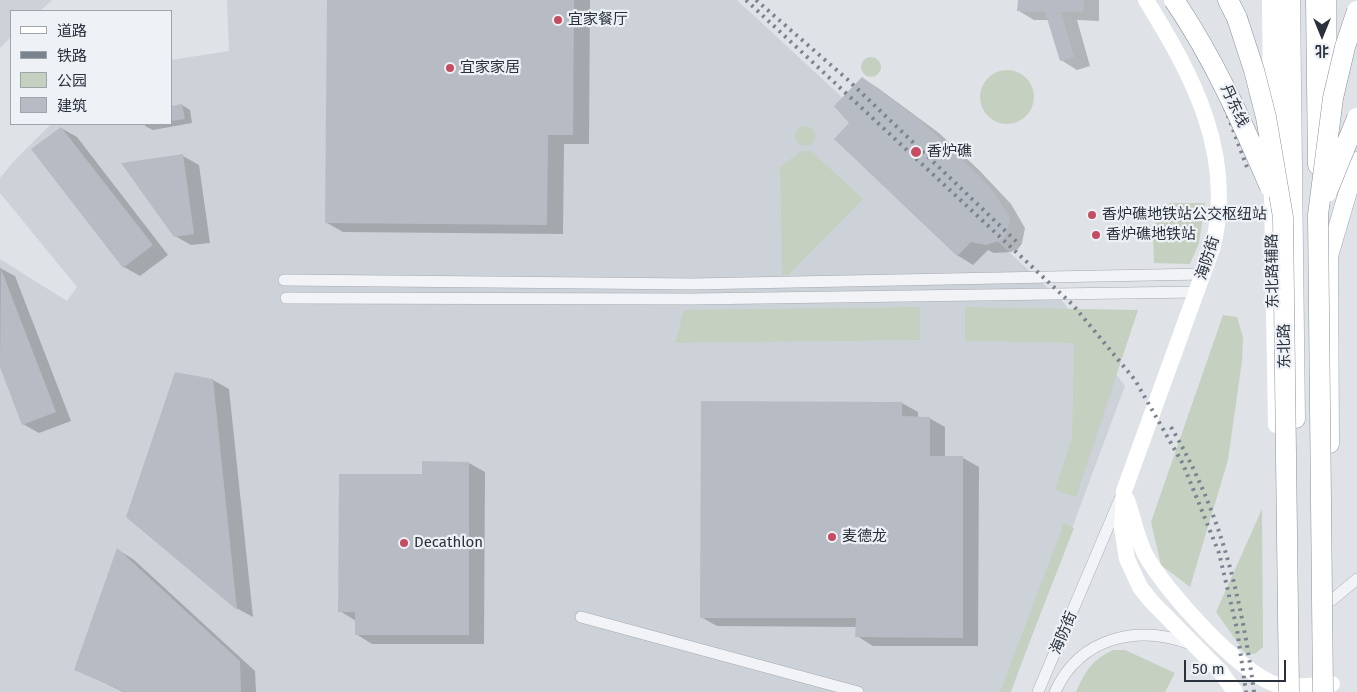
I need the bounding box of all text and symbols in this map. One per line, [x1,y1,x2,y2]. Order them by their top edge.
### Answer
legend [10,10,172,125]
north arrow [1297,10,1347,60]
place label: 宜家餐厅 [568,11,628,29]
marker: 宜家餐厅 [552,14,564,26]
text: 道路 [57,22,87,40]
text: 北 [1315,42,1329,59]
text: 铁路 [57,47,87,65]
place label: 宜家家居 [460,59,520,77]
marker: 宜家家居 [444,62,456,74]
text: 公园 [57,72,87,90]
street label: 丹东线 [1216,82,1252,130]
text: 建筑 [57,97,87,115]
place label: 香炉礁 [927,143,972,161]
marker: 香炉礁 [909,145,923,159]
place label: 香炉礁地铁站公交枢纽站 [1102,206,1267,224]
marker: 香炉礁地铁站公交枢纽站 [1086,209,1098,221]
place label: 香炉礁地铁站 [1106,226,1196,244]
marker: 香炉礁地铁站 [1090,229,1102,241]
street label: 东北路辅路 [1263,233,1283,309]
street label: 海防街 [1192,234,1224,282]
street label: 东北路 [1276,323,1294,369]
place label: 麦德龙 [842,528,887,546]
marker: 麦德龙 [826,531,838,543]
place label: Decathlon [414,534,483,552]
marker: Decathlon [398,537,410,549]
street label: 海防街 [1047,609,1081,657]
scale bar [1187,650,1290,682]
text: 50 m [1192,660,1225,678]

